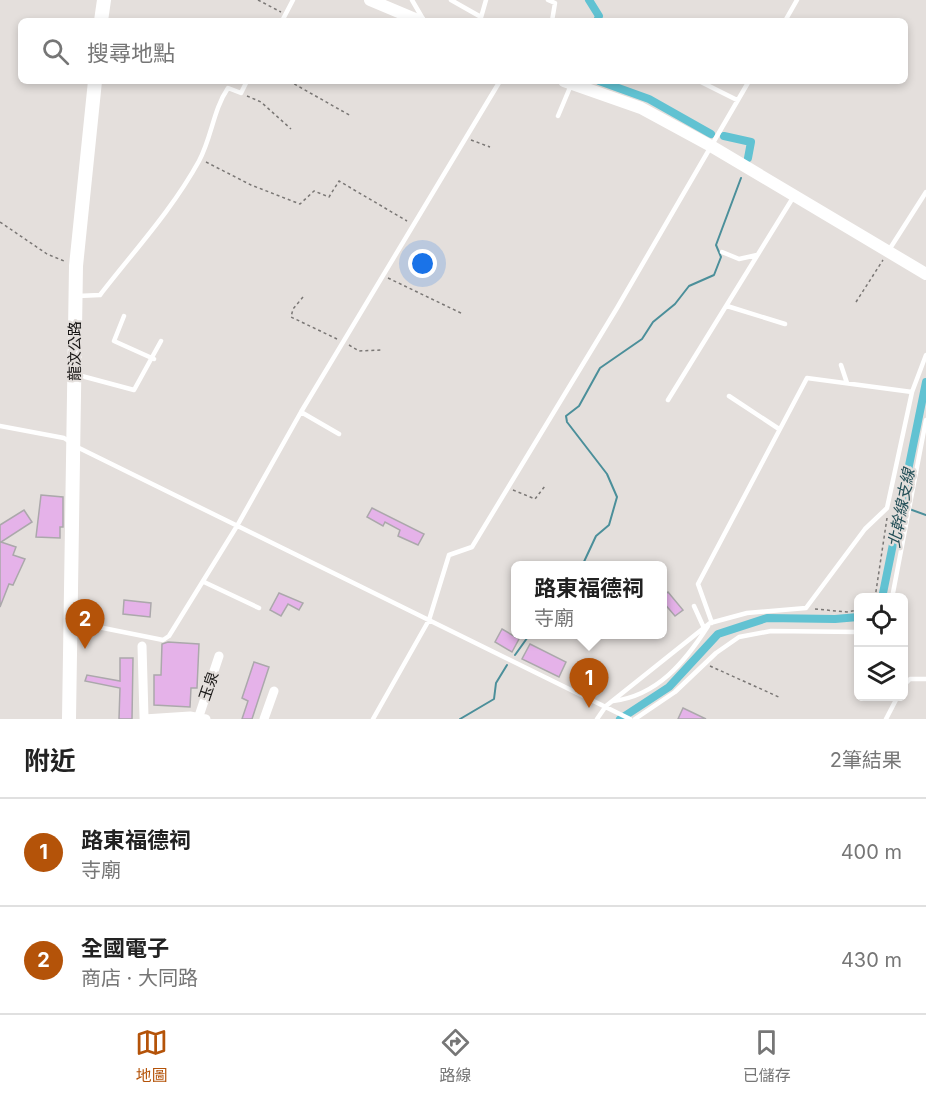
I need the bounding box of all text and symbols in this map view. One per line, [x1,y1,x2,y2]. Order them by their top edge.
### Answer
search box [18,18,908,84]
icon: search [39,35,72,68]
text: 搜尋地點 [87,40,175,66]
your location [408,249,437,278]
street label: 龍汶公路 [65,321,84,381]
water label: 北幹線支線 [884,465,919,549]
popup [511,561,667,639]
text: 路東福德祠 [534,575,644,601]
map controls [854,593,908,701]
button: locate [854,593,908,647]
pin: 2 [66,600,104,649]
text: 寺廟 [534,606,574,630]
button: layers [854,647,908,701]
pin: 1 [570,658,608,708]
street label: 玉泉 [195,669,222,703]
text: 附近 [24,745,76,776]
text: 2筆結果 [830,748,902,772]
text: 路東福德祠 [81,827,191,853]
text: 1 [39,840,48,864]
text: 400 m [841,840,902,864]
text: 寺廟 [81,858,121,882]
text: 全國電子 [81,935,169,961]
text: 2 [37,948,50,972]
text: 430 m [841,948,902,972]
text: 商店 · 大同路 [81,966,198,990]
tab: 地圖 [135,1026,168,1086]
tab: 路線 [439,1026,472,1086]
tab: 已儲存 [743,1026,791,1086]

